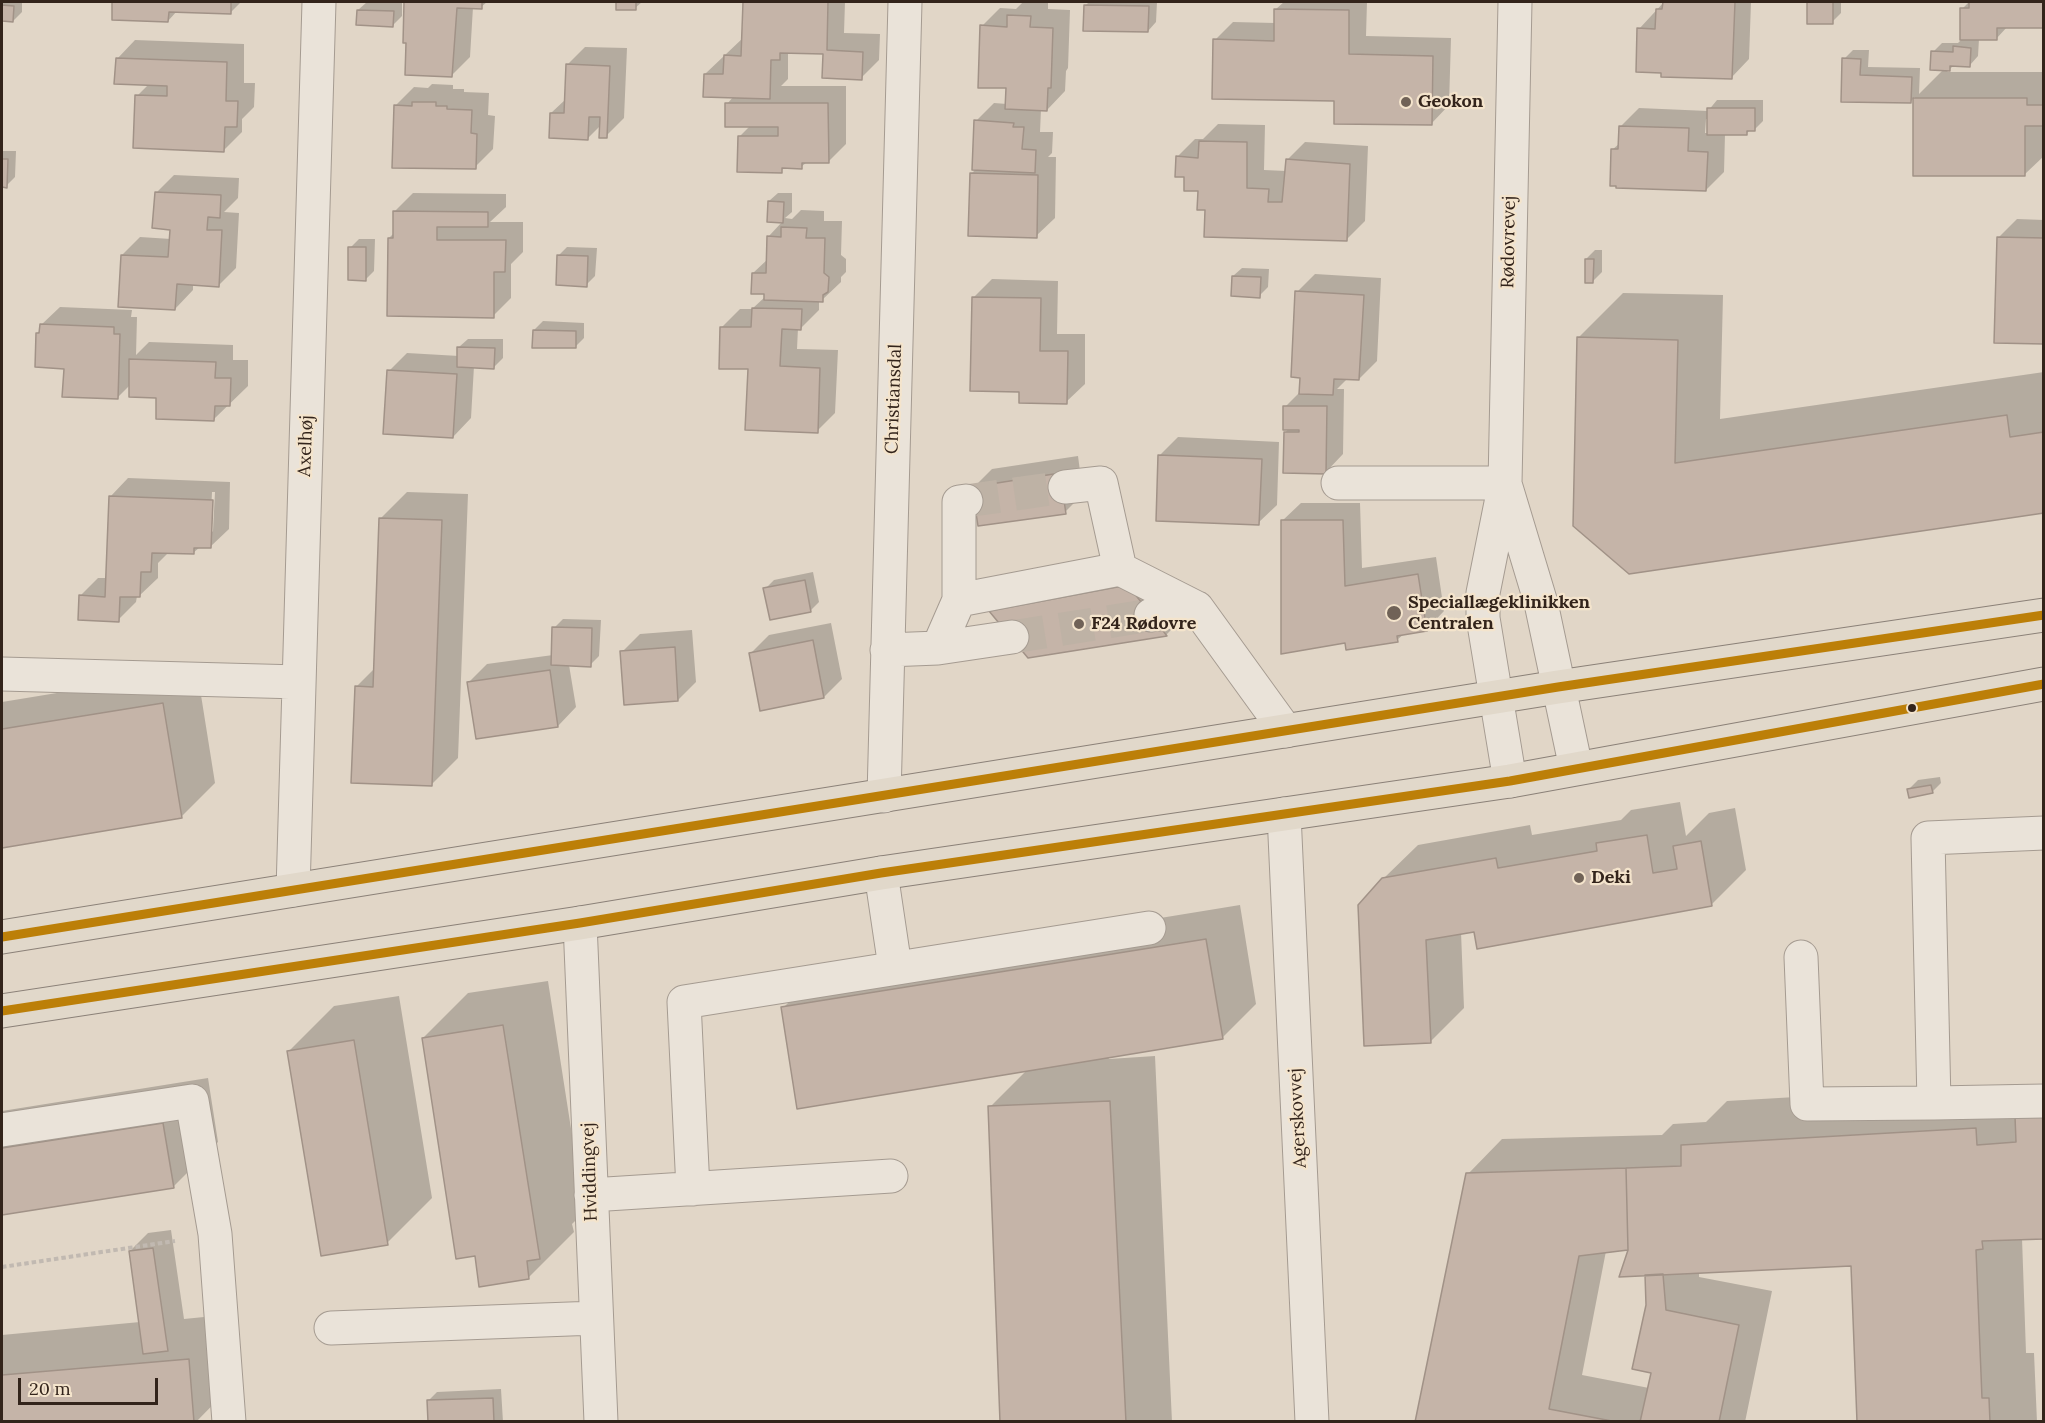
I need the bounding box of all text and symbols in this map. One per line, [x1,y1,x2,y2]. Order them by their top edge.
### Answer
place label: Geokon [1418,91,1483,113]
marker: Geokon [1399,95,1413,109]
street label: Rødovrevej [1497,195,1521,289]
street label: Christiansdal [881,344,907,454]
street label: Axelhøj [294,415,318,477]
place label: Speciallægeklinikken Centralen [1408,592,1590,634]
marker: Speciallægeklinikken Centralen [1385,604,1403,622]
place label: F24 Rødovre [1091,613,1196,635]
marker: F24 Rødovre [1072,617,1086,631]
unlabelled marker [1906,702,1918,714]
place label: Deki [1591,867,1631,889]
marker: Deki [1572,871,1586,885]
street label: Agerskovvej [1285,1068,1311,1168]
street label: Hviddingvej [577,1122,603,1222]
scale bar [21,1366,160,1404]
text: 20 m [29,1377,71,1400]

